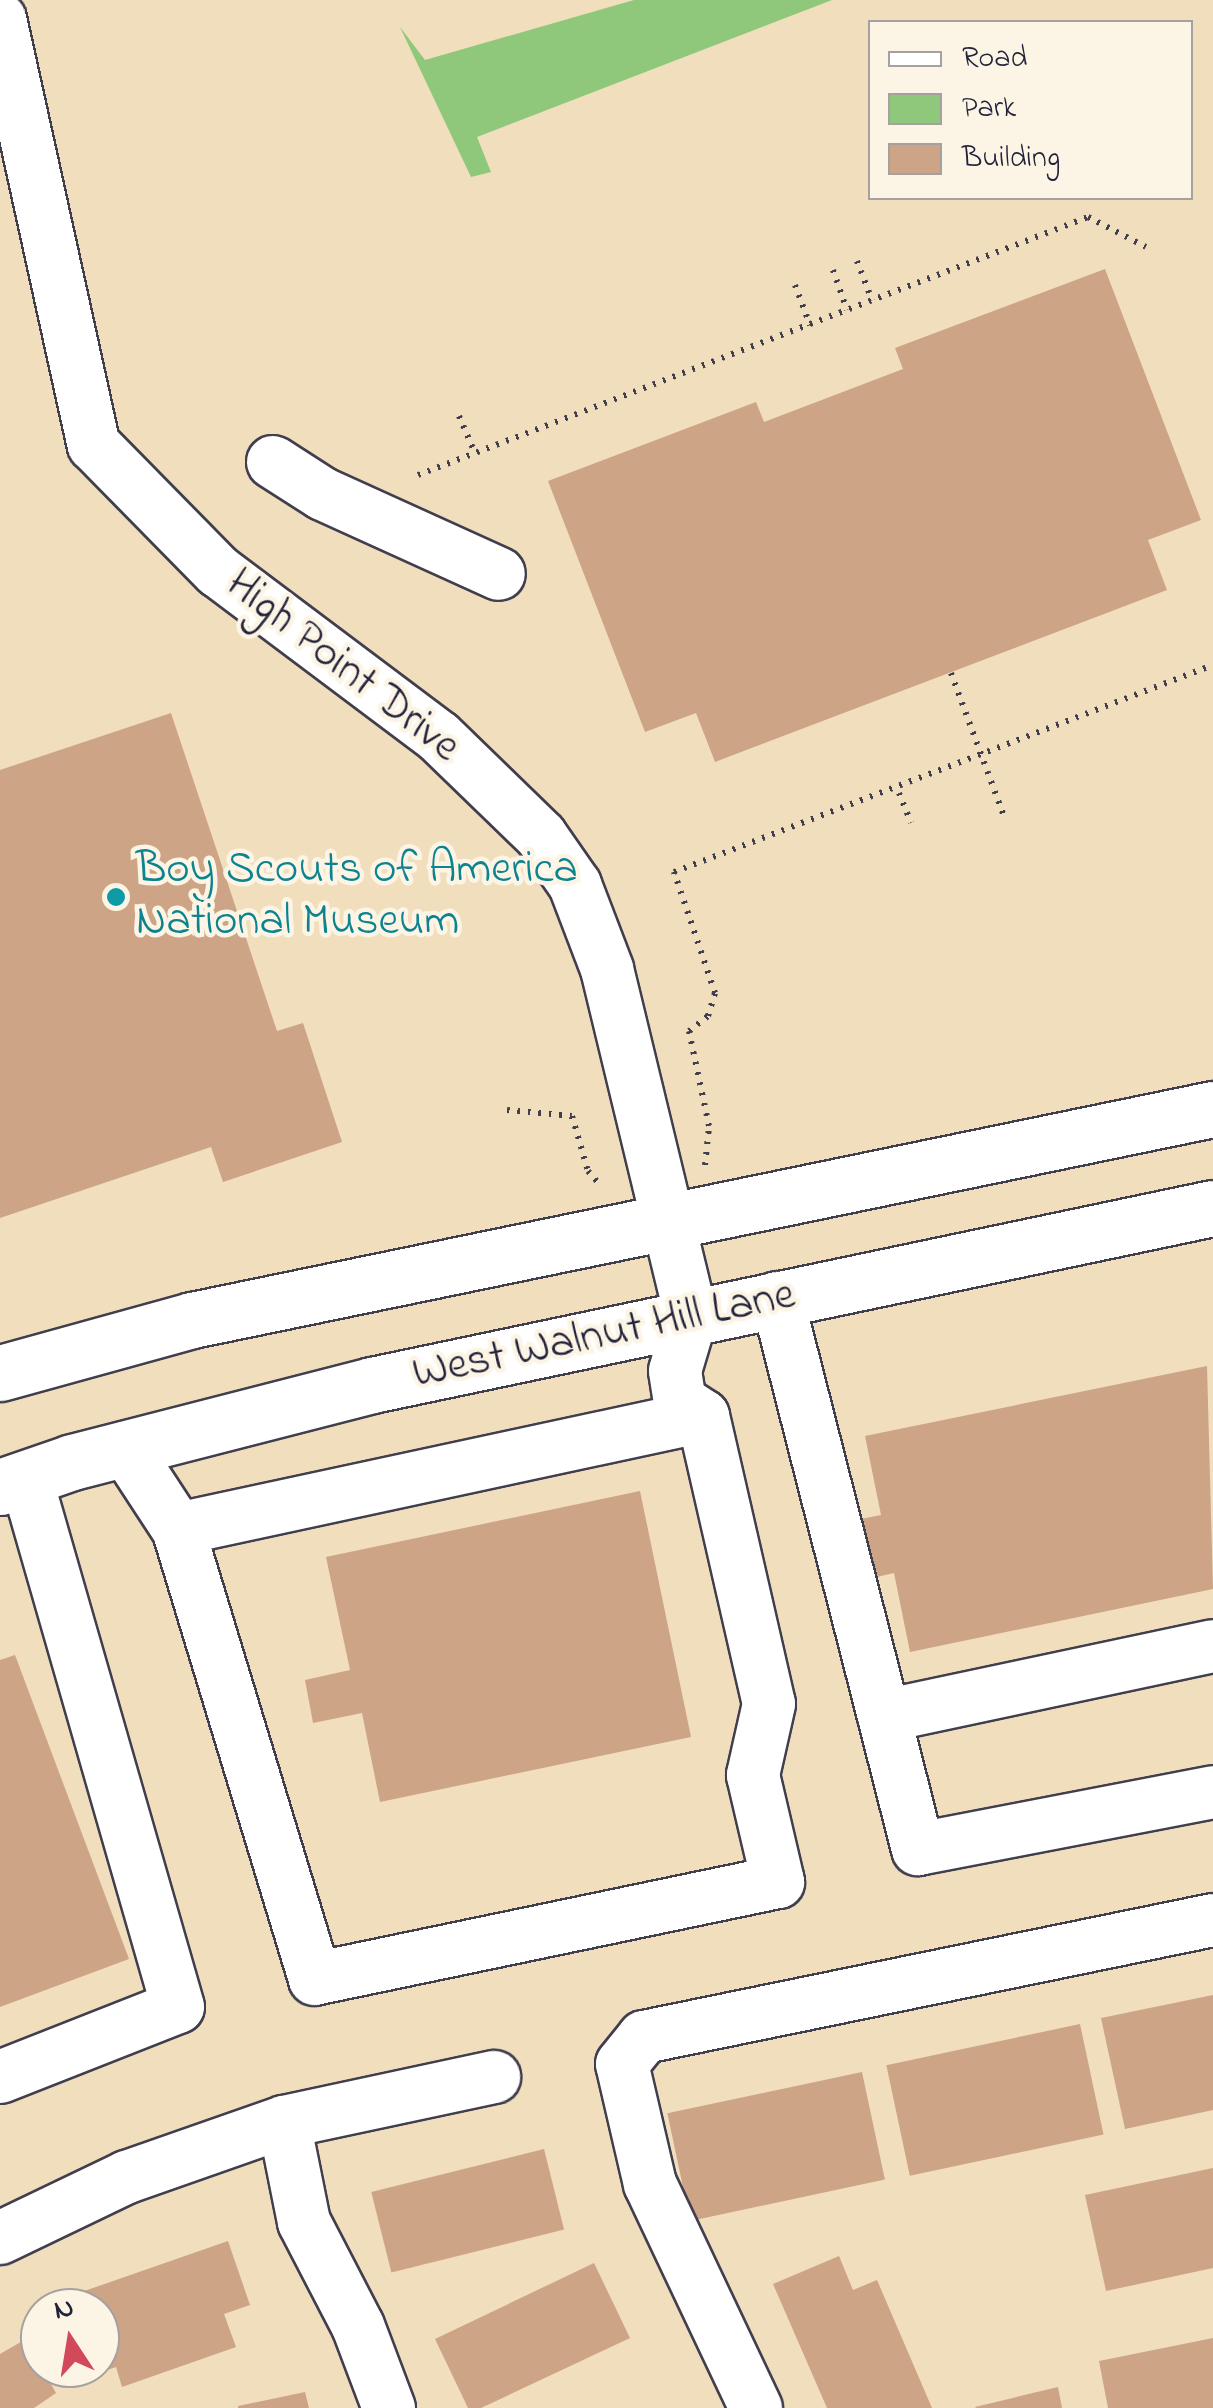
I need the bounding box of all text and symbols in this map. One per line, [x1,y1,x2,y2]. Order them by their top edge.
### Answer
legend [868,20,1193,200]
text: Road [962,37,1027,81]
text: Park [962,87,1016,131]
text: Building [962,137,1060,181]
street label: High Point Drive [214,559,470,775]
place label: Boy Scouts of America National Museum [136,844,578,950]
marker: Boy Scouts of America National Museum [105,886,127,908]
street label: West Walnut Hill Lane [408,1269,800,1403]
north arrow [20,2288,120,2388]
text: N [51,2288,78,2332]

